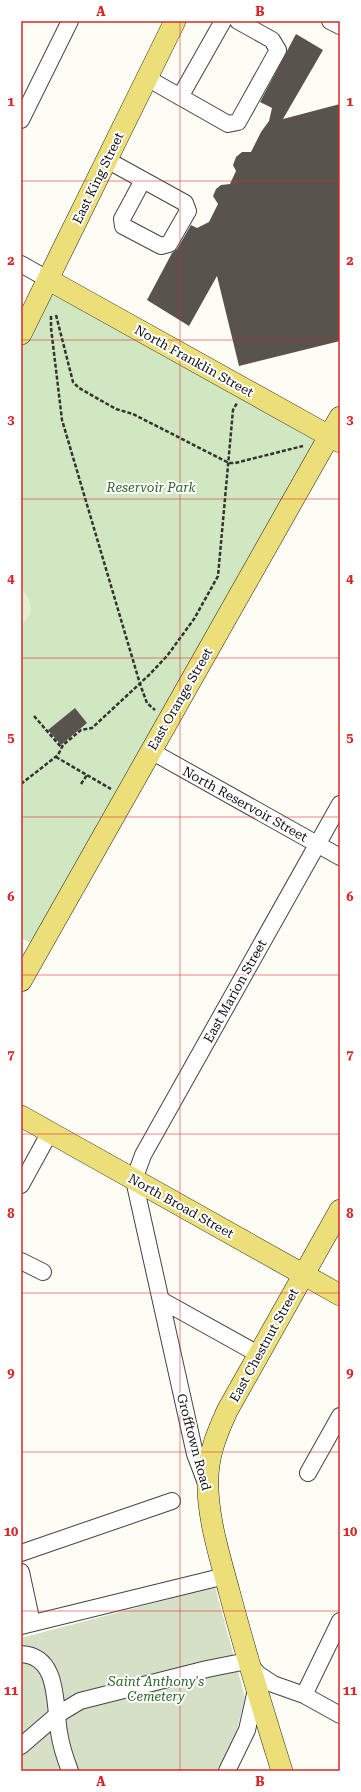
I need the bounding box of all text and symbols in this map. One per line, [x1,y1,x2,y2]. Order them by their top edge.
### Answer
text: A [96,4,106,19]
text: B [255,4,265,19]
text: 1 [7,94,15,109]
text: 1 [346,94,354,109]
street label: East King Street [69,130,127,226]
text: 2 [7,253,15,268]
text: 2 [346,253,354,268]
street label: North Franklin Street [132,322,256,400]
text: 3 [7,412,15,427]
text: 3 [346,412,354,427]
park label: Reservoir Park [106,480,196,495]
text: 4 [7,571,15,586]
text: 4 [346,571,354,586]
street label: East Orange Street [145,645,215,753]
text: 5 [7,730,15,745]
text: 5 [346,730,354,745]
street label: North Reservoir Street [180,763,310,845]
text: 6 [7,889,15,904]
text: 6 [346,889,354,904]
street label: East Marion Street [200,937,270,1045]
text: 7 [7,1047,15,1062]
text: 7 [346,1047,354,1062]
street label: North Broad Street [126,1171,236,1241]
text: 8 [7,1206,15,1221]
text: 8 [346,1206,354,1221]
street label: East Chestnut Street [227,1286,302,1404]
text: 9 [7,1365,15,1380]
text: 9 [346,1365,354,1380]
street label: Grofftown Road [174,1392,214,1493]
text: 10 [4,1524,18,1539]
text: 10 [343,1524,357,1539]
park label: Saint Anthony's Cemetery [107,1674,204,1704]
text: 11 [4,1683,18,1698]
text: 11 [343,1683,357,1698]
text: A [96,1774,106,1789]
text: B [255,1774,265,1789]

